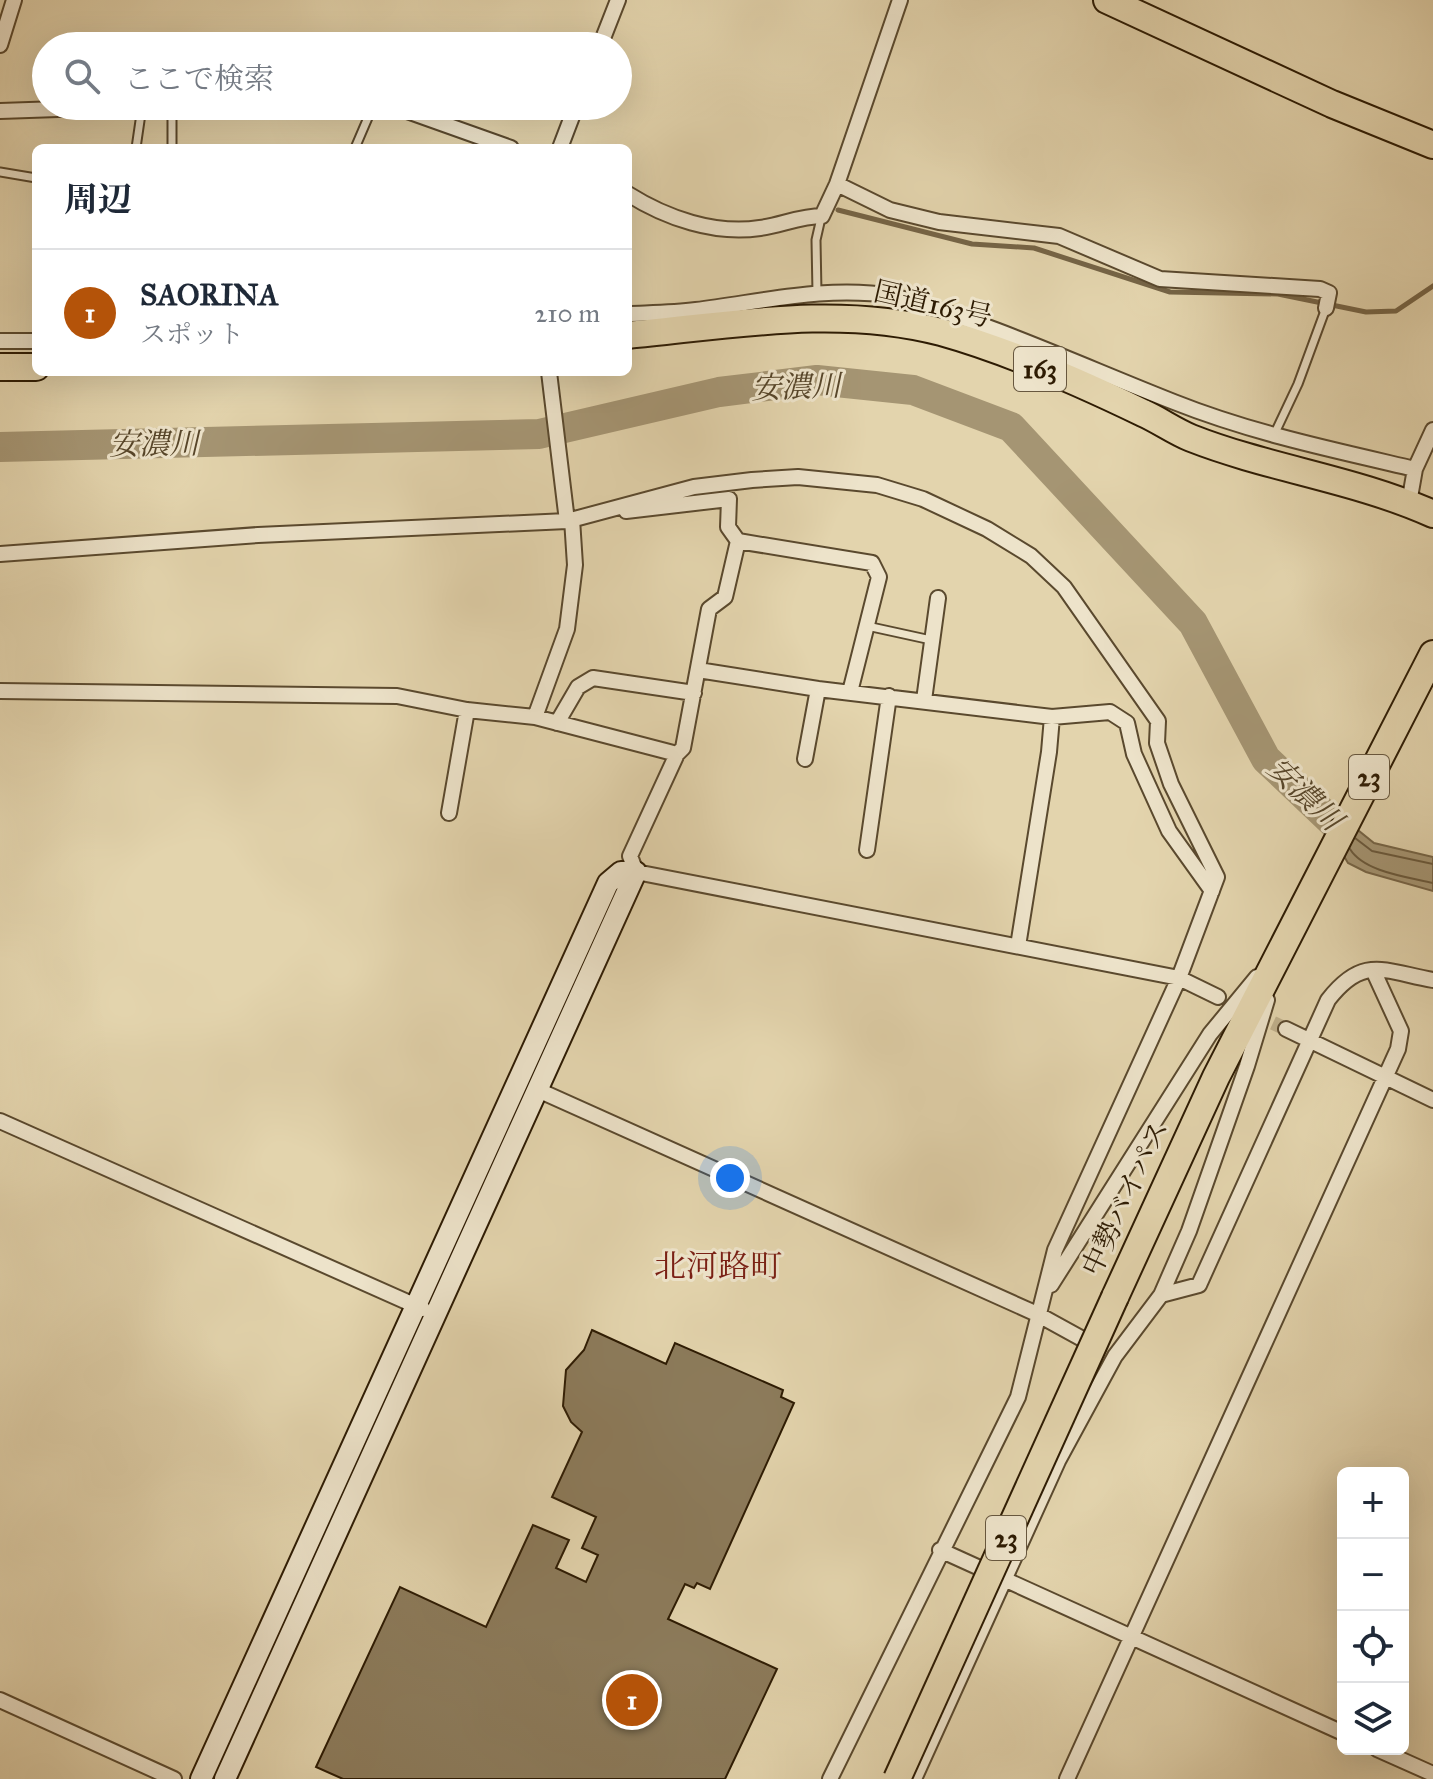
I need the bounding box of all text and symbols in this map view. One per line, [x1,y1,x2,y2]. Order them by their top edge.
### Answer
search box [32,32,632,120]
icon: search [60,54,104,98]
text: ここで検索 [124,61,274,97]
text: 周辺 [64,179,132,220]
street label: 国道163号 [870,273,996,335]
text: SAORINA [140,277,279,313]
text: 1 [85,297,95,329]
text: 210 m [534,297,600,329]
text: スポット [140,318,244,350]
road number: 163 [1014,347,1066,391]
water label: 安濃川 [750,367,845,407]
water label: 安濃川 [109,425,202,463]
water label: 安濃川 [1260,750,1352,840]
road number: 23 [1349,755,1389,799]
street label: 中勢バイパス [1074,1115,1176,1281]
your location [710,1158,750,1198]
district label: 北河路町 [654,1247,782,1286]
map controls [1337,1467,1409,1755]
button: + [1337,1467,1409,1539]
road number: 23 [986,1516,1026,1560]
button: − [1337,1539,1409,1611]
button: locate [1337,1611,1409,1683]
pin: 1 [606,1670,658,1730]
button: layers [1337,1683,1409,1755]

